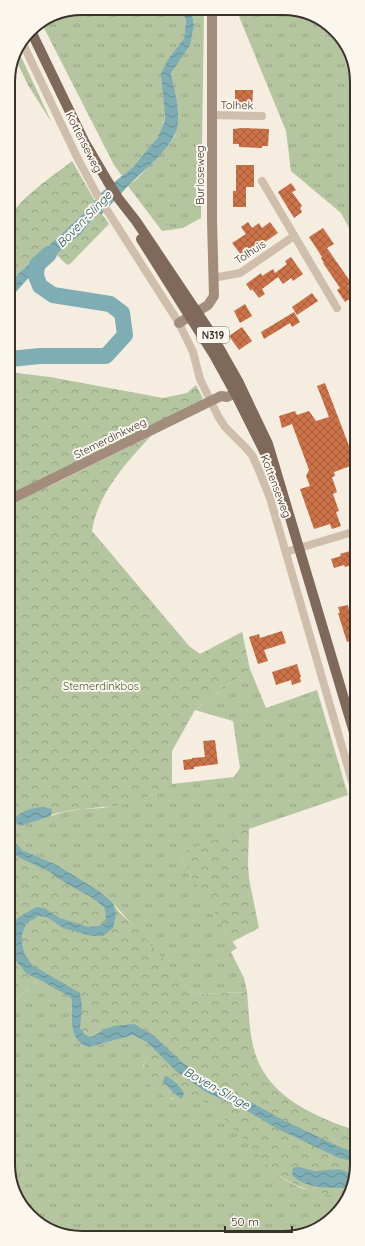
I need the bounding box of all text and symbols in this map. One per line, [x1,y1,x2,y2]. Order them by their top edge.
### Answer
street label: Tolhek [220,98,254,112]
street label: Kottenseweg [63,109,105,175]
street label: Burloseweg [193,145,207,205]
water label: Boven-Slinge [53,187,115,250]
street label: Tolhuis [232,237,268,267]
road number: N319 [197,327,229,343]
street label: Stemerdinkweg [71,414,149,462]
street label: Kottenseweg [258,452,294,520]
park label: Stemerdinkbos [63,679,139,693]
water label: Boven-Slinge [182,1064,253,1113]
scale bar [225,1208,292,1234]
text: 50 m [231,1214,259,1229]

